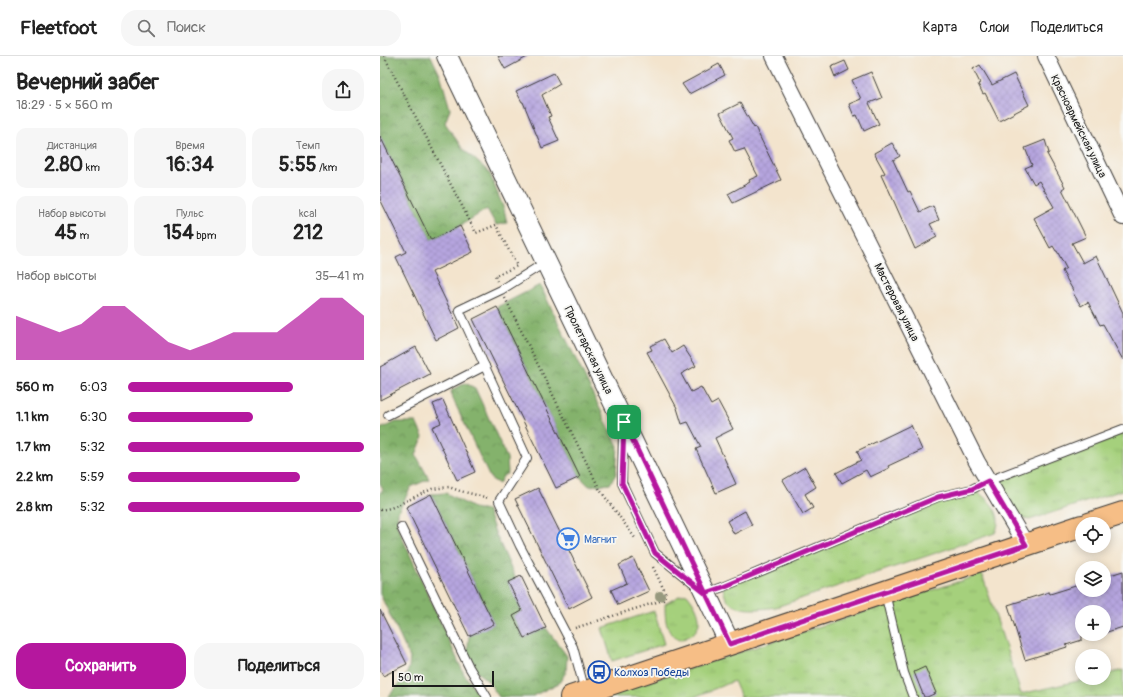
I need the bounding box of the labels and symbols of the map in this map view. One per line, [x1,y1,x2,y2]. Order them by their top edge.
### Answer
street label: Красноармейская улица [1048,72,1109,180]
street label: Мастеровая улица [871,261,922,343]
street label: Пролетарская улица [562,304,615,396]
pin [607,405,641,439]
supermarket icon: Магнит [555,526,581,552]
place label: Магнит [584,533,617,546]
bus stop icon: Колхоз Победы [586,659,612,685]
place label: Колхоз Победы [614,666,689,679]
scale bar [392,669,494,688]

